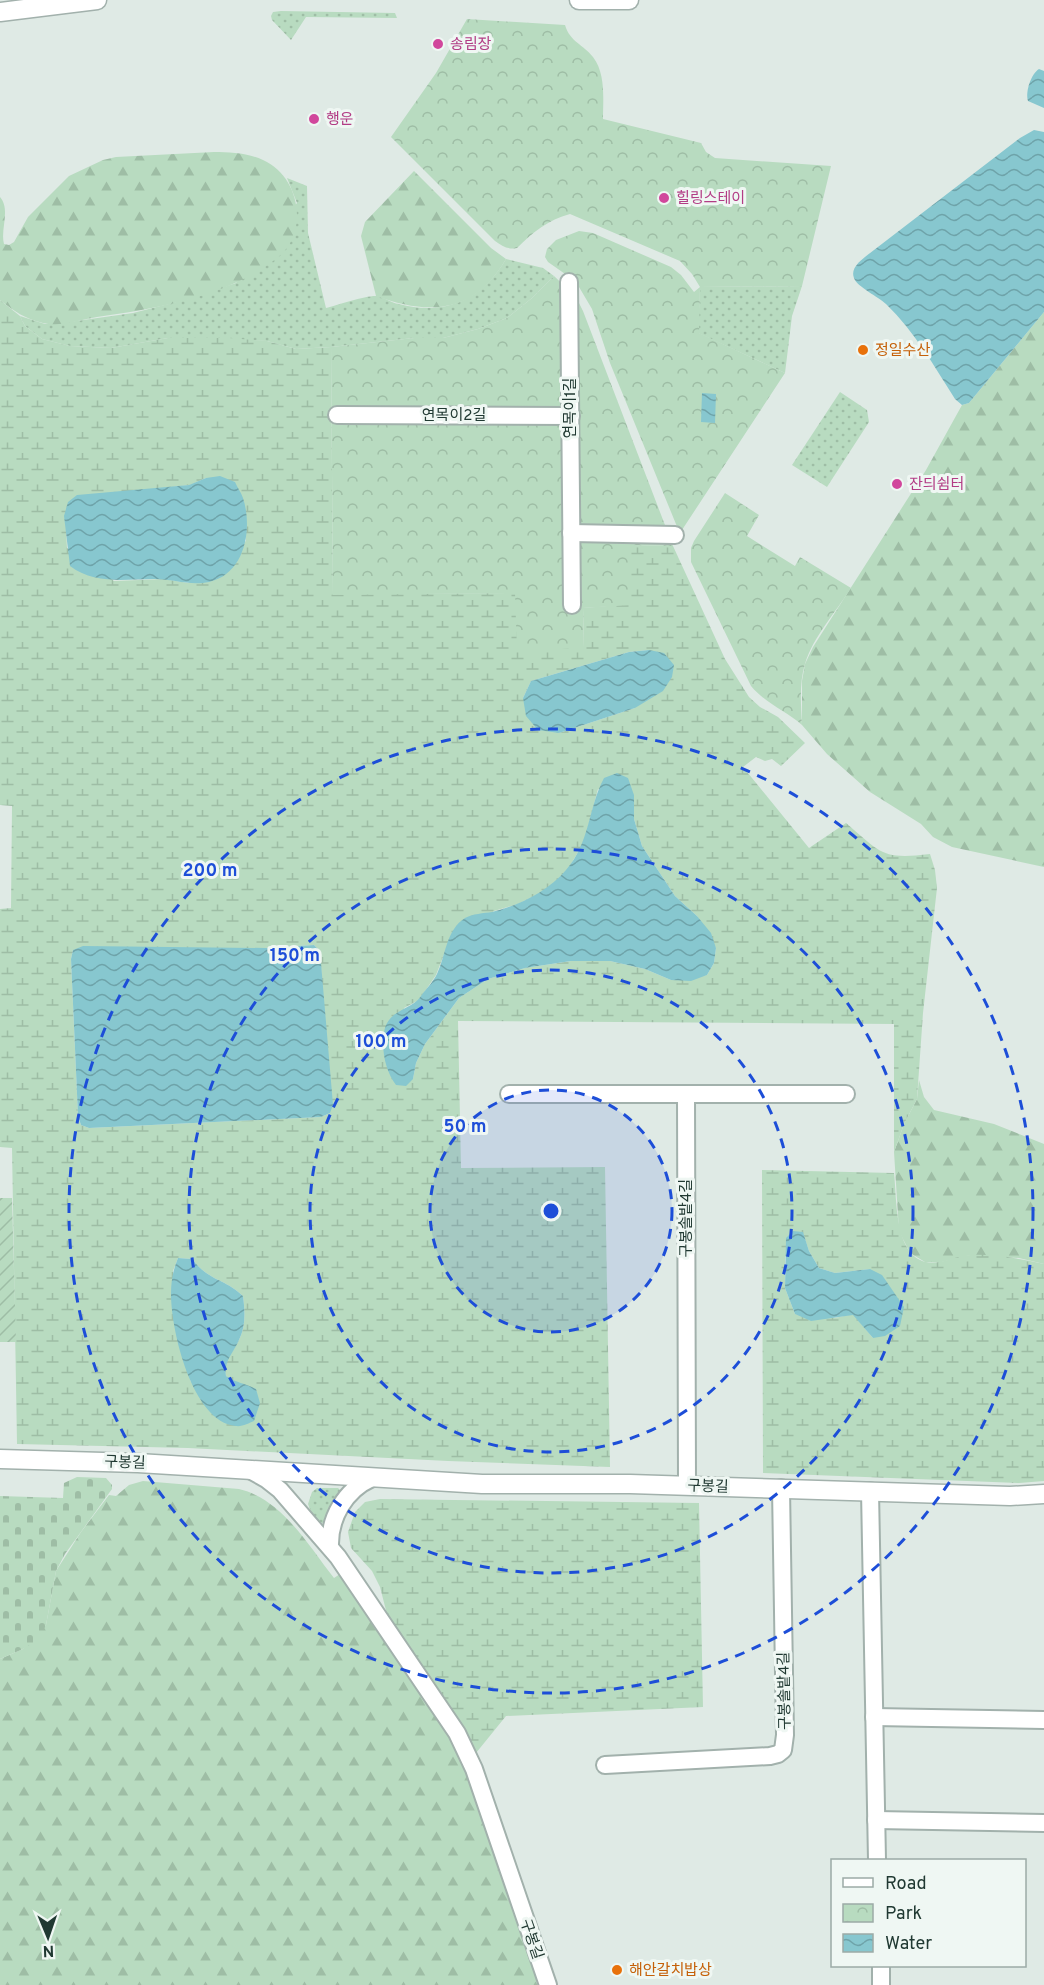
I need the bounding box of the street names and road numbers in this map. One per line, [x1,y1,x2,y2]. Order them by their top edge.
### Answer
street label: 연목이1길 [562,378,581,438]
street label: 연목이2길 [422,407,486,426]
street label: 구봉솔밭4길 [678,1179,697,1257]
street label: 구봉길 [104,1453,146,1474]
street label: 구봉길 [687,1477,729,1498]
street label: 구봉솔밭4길 [775,1652,796,1730]
street label: 구봉길 [515,1917,546,1962]

